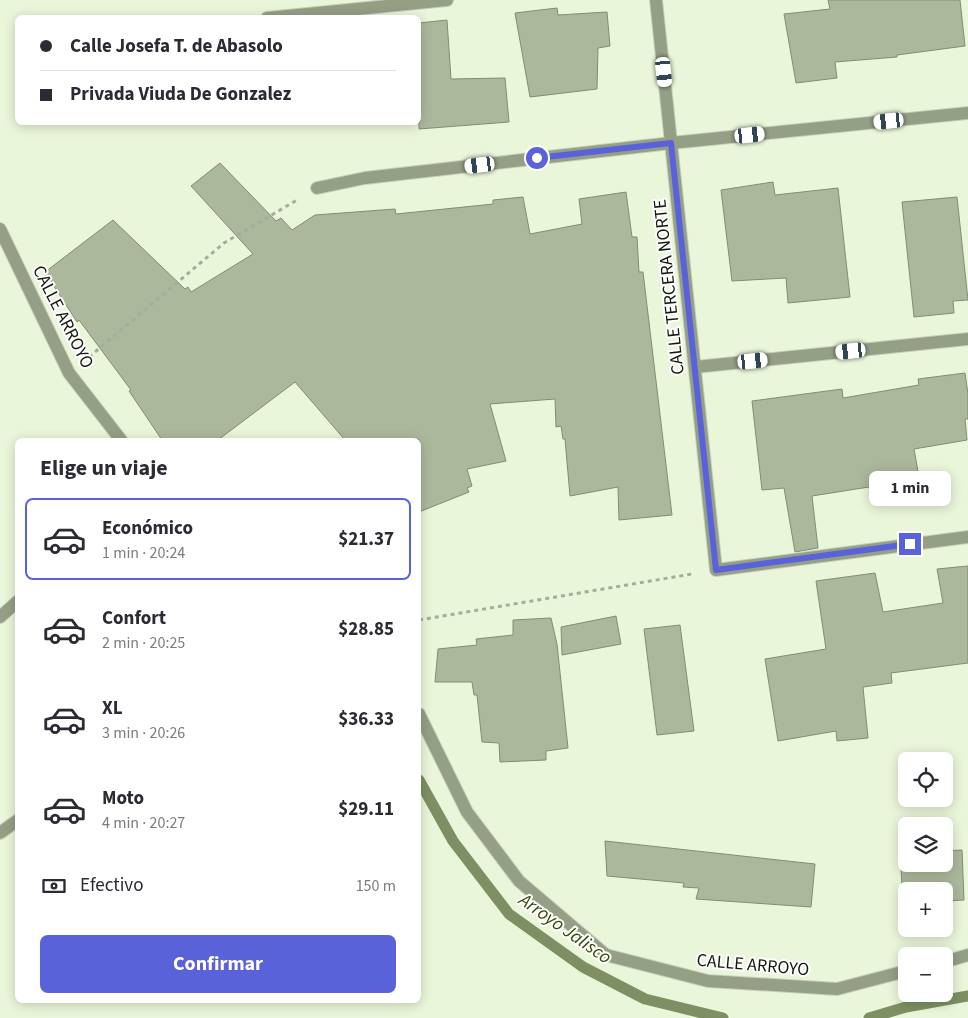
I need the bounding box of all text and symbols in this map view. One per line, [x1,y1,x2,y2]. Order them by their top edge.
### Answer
text: Calle Josefa T. de Abasolo [70,33,283,60]
car [654,56,673,88]
text: Privada Viuda De Gonzalez [70,81,291,108]
car [873,112,904,130]
car [734,126,765,144]
route start [526,147,548,169]
car [464,156,495,174]
street label: CALLE TERCERA NORTE [647,198,691,376]
street label: CALLE ARROYO [26,261,100,373]
car [835,342,866,360]
car [737,352,768,370]
text: Elige un viaje [40,452,168,484]
callout: 1 min [869,472,951,506]
text: 1 min [891,477,929,499]
text: Económico [102,515,193,542]
icon: car [42,517,87,562]
text: $21.37 [338,526,394,553]
route end [899,533,921,555]
text: 1 min · 20:24 [102,542,185,564]
text: Confort [102,605,166,632]
icon: car [42,607,87,652]
text: $28.85 [338,616,394,643]
text: 2 min · 20:25 [102,632,185,654]
text: XL [102,695,123,722]
icon: car [42,697,87,742]
text: $36.33 [338,706,394,733]
text: 3 min · 20:26 [102,722,185,744]
map controls [898,752,953,1002]
button: locate [898,752,953,807]
text: Moto [102,785,144,812]
icon: car [42,787,87,832]
text: $29.11 [338,796,394,823]
text: 4 min · 20:27 [102,812,185,834]
button: layers [898,817,953,872]
icon: cash [40,872,68,900]
text: Efectivo [80,872,143,899]
text: 150 m [356,875,396,897]
button: + [898,882,953,937]
water label: Arroyo Jalisco [512,887,617,971]
button: Confirmar [40,935,396,993]
button: − [898,947,953,1002]
street label: CALLE ARROYO [696,948,810,982]

